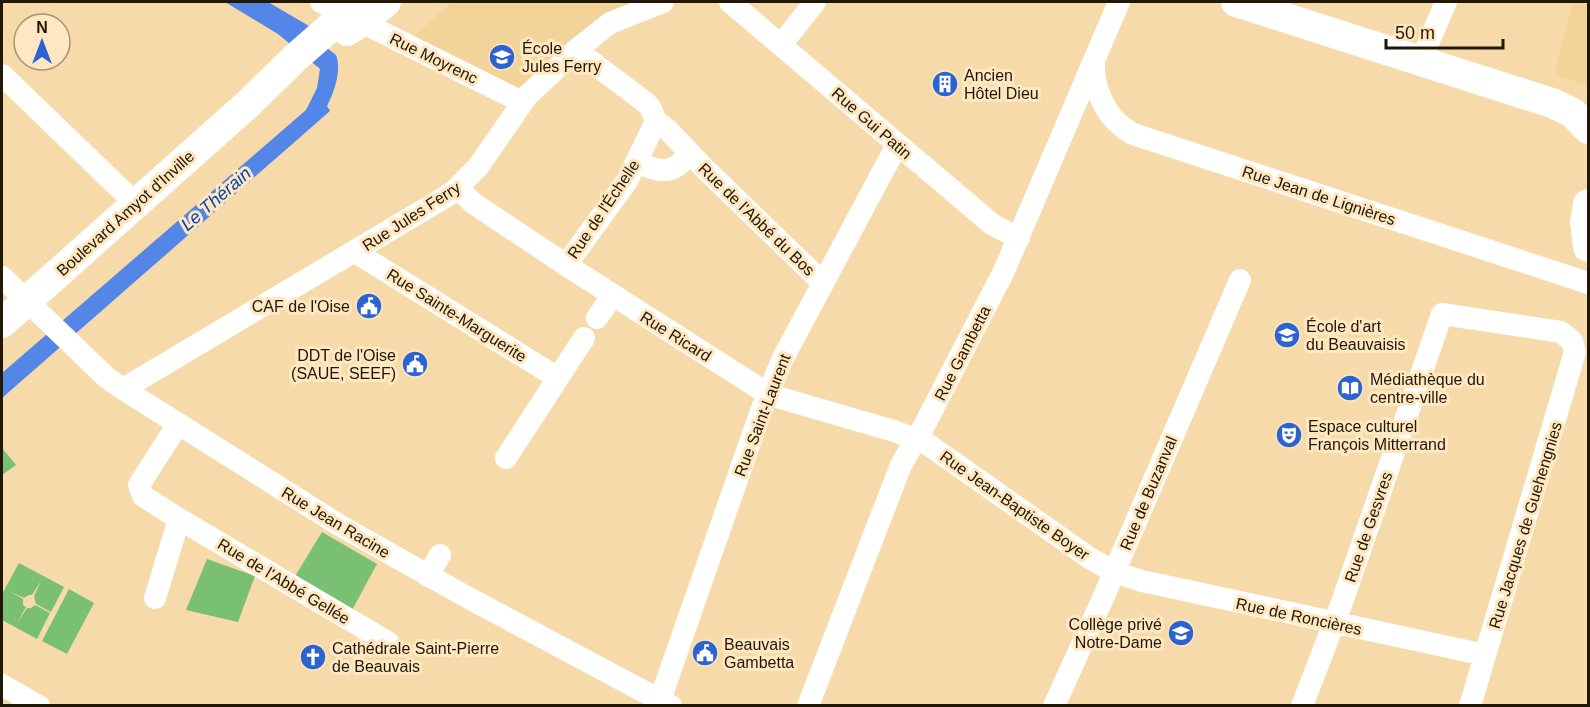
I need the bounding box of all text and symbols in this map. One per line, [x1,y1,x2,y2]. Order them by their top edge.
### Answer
north arrow [12,12,72,72]
scale bar [1386,12,1503,50]
text: N [36,19,48,36]
text: 50 m [1395,23,1435,43]
street label: Rue Moyrenc [387,30,480,87]
place label: École Jules Ferry [522,39,601,75]
school or university icon: École Jules Ferry [487,42,517,72]
place label: Ancien Hôtel Dieu [964,67,1039,102]
building icon: Ancien Hôtel Dieu [930,69,960,99]
street label: Rue Gui Patin [829,84,915,162]
street label: Boulevard Amyot d'Inville [53,147,197,279]
street label: Rue de l'Échelle [563,156,643,262]
street label: Rue de l'Abbé du Bos [695,160,818,279]
water label: Le Thérain [177,163,255,235]
street label: Rue Jean de Lignières [1240,163,1398,228]
street label: Rue Jules Ferry [359,179,463,254]
street label: Rue Sainte-Marguerite [384,266,530,365]
public building icon: CAF de l'Oise [354,291,384,321]
place label: CAF de l'Oise [252,298,350,315]
street label: Rue Gambetta [931,303,994,403]
street label: Rue Ricard [637,308,714,365]
place label: École d'art du Beauvaisis [1306,317,1406,353]
school or university icon: École d'art du Beauvaisis [1272,320,1302,350]
place label: DDT de l'Oise (SAUE, SEEF) [291,347,396,382]
public building icon: DDT de l'Oise (SAUE, SEEF) [400,349,430,379]
street label: Rue Saint-Laurent [731,351,794,479]
place label: Médiathèque du centre-ville [1370,371,1485,406]
library icon: Médiathèque du centre-ville [1335,373,1365,403]
place label: Espace culturel François Mitterrand [1308,418,1446,453]
theatre icon: Espace culturel François Mitterrand [1274,420,1304,450]
street label: Rue Jacques de Guehengnies [1486,420,1565,631]
street label: Rue de Buzanval [1117,434,1180,553]
street label: Rue Jean-Baptiste Boyer [937,447,1093,564]
street label: Rue de Gesvres [1342,470,1395,585]
street label: Rue Jean Racine [279,484,393,561]
street label: Rue de l'Abbé Gellée [215,535,353,628]
street label: Rue de Roncières [1234,595,1363,638]
place label: Collège privé Notre-Dame [1069,616,1162,651]
school or university icon: Collège privé Notre-Dame [1166,618,1196,648]
place label: Beauvais Gambetta [724,636,794,671]
public building icon: Beauvais Gambetta [690,638,720,668]
place label: Cathédrale Saint-Pierre de Beauvais [332,640,499,675]
church icon: Cathédrale Saint-Pierre de Beauvais [298,642,328,672]

